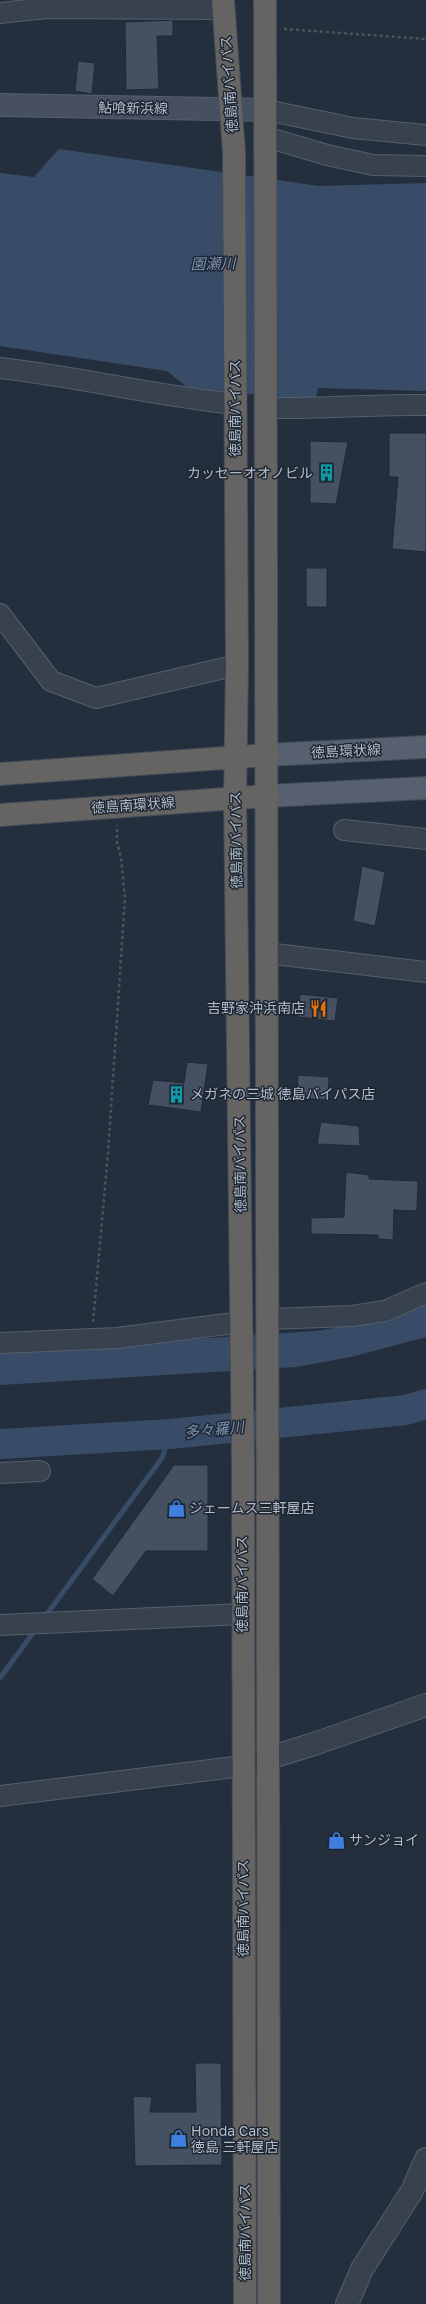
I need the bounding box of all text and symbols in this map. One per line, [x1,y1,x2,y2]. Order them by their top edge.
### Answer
street label: 徳島南バイパス [217,35,240,133]
street label: 鮎喰新浜線 [98,98,168,117]
water label: 園瀬川 [190,254,238,272]
street label: 徳島南バイパス [226,359,243,457]
building icon: カッセーオオノビル [316,463,336,483]
place label: カッセーオオノビル [187,464,313,481]
street label: 徳島環状線 [311,740,381,761]
street label: 徳島南バイパス [226,791,245,889]
street label: 徳島南環状線 [90,793,175,816]
restaurant icon: 吉野家沖浜南店 [308,998,328,1018]
place label: 吉野家沖浜南店 [207,999,305,1016]
building icon: メガネの三城 徳島バイパス店 [167,1084,187,1104]
place label: メガネの三城 徳島バイパス店 [190,1085,375,1102]
street label: 徳島南バイパス [230,1115,249,1213]
water label: 多々羅川 [183,1417,247,1441]
shop icon: ジェームス三軒屋店 [166,1498,186,1518]
place label: ジェームス三軒屋店 [189,1499,315,1516]
street label: 徳島南バイパス [233,1535,250,1633]
shop icon: サンジョイ [326,1830,346,1850]
place label: サンジョイ [349,1831,419,1848]
street label: 徳島南バイパス [234,1859,251,1957]
place label: Honda Cars 徳島 三軒屋店 [191,2122,279,2155]
shop icon: Honda Cars 徳島 三軒屋店 [168,2129,188,2149]
street label: 徳島南バイパス [236,2183,253,2281]

